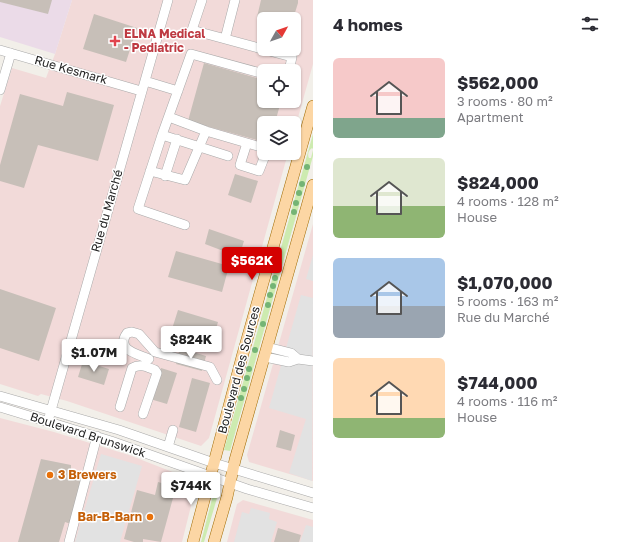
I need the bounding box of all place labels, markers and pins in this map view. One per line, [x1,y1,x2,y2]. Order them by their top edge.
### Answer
place label: ELNA Medical - Pediatric [124,26,205,55]
marker: ELNA Medical - Pediatric [109,35,121,47]
pin: $562K [224,247,280,281]
pin: $824K [163,326,219,360]
pin: $1.07M [61,339,127,373]
place label: 3 Brewers [58,467,117,482]
marker: 3 Brewers [45,470,55,480]
pin: $744K [163,472,219,506]
place label: Bar-B-Barn [78,509,142,524]
marker: Bar-B-Barn [145,512,155,522]

